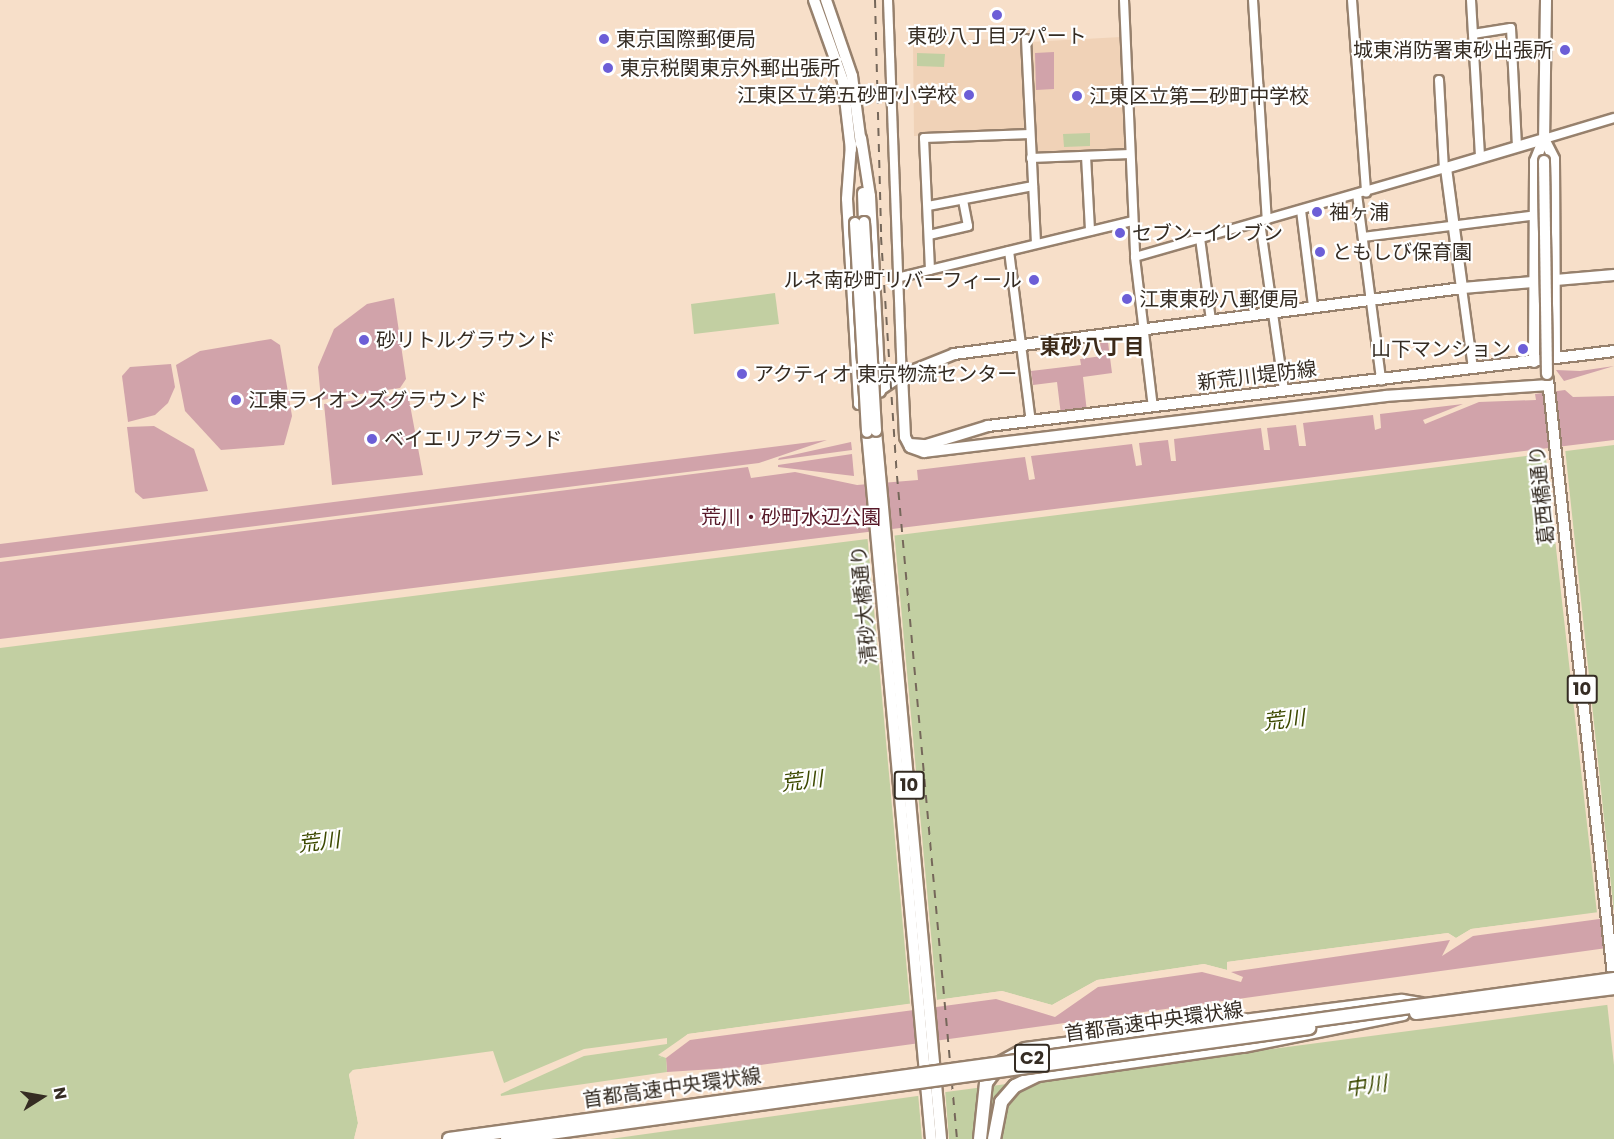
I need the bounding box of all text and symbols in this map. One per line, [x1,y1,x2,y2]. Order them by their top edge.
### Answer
marker: 東砂八丁目アパート [990,8,1004,22]
place label: 東砂八丁目アパート [907,24,1087,48]
place label: 東京国際郵便局 [616,27,756,51]
marker: 東京国際郵便局 [597,32,611,46]
place label: 城東消防署東砂出張所 [1353,38,1553,62]
marker: 城東消防署東砂出張所 [1558,43,1572,57]
place label: 東京税関東京外郵出張所 [620,56,840,80]
marker: 東京税関東京外郵出張所 [601,61,615,75]
place label: 江東区立第五砂町小学校 [737,83,957,107]
place label: 江東区立第二砂町中学校 [1089,84,1309,108]
marker: 江東区立第五砂町小学校 [962,88,976,102]
marker: 江東区立第二砂町中学校 [1070,89,1084,103]
place label: 袖ヶ浦 [1329,200,1389,224]
marker: 袖ヶ浦 [1310,205,1324,219]
place label: セブン-イレブン [1132,221,1283,245]
marker: セブン-イレブン [1113,226,1127,240]
place label: ともしび保育園 [1332,240,1472,264]
marker: ともしび保育園 [1313,245,1327,259]
place label: ルネ南砂町リバーフィール [782,268,1022,292]
marker: ルネ南砂町リバーフィール [1027,273,1041,287]
place label: 江東東砂八郵便局 [1139,287,1299,311]
marker: 江東東砂八郵便局 [1120,292,1134,306]
place label: 砂リトルグラウンド [376,328,556,352]
marker: 砂リトルグラウンド [357,333,371,347]
district label: 東砂八丁目 [1040,334,1144,360]
place label: 山下マンション [1371,337,1511,361]
marker: 山下マンション [1516,342,1530,356]
street label: 新荒川堤防線 [1196,357,1318,395]
place label: アクティオ 東京物流センター [754,362,1019,386]
marker: アクティオ 東京物流センター [735,367,749,381]
place label: 江東ライオンズグラウンド [248,388,488,412]
marker: 江東ライオンズグラウンド [229,393,243,407]
place label: ベイエリアグランド [384,427,564,451]
marker: ベイエリアグランド [365,432,379,446]
street label: 葛西橋通り [1525,444,1559,546]
park label: 荒川・砂町水辺公園 [701,505,881,529]
street label: 清砂大橋通り [847,544,881,666]
road number: 10 [1566,674,1598,704]
water label: 荒川 [1262,705,1306,735]
water label: 荒川 [780,766,824,796]
road number: 10 [892,770,926,800]
water label: 荒川 [297,827,341,857]
street label: 首都高速中央環状線 [1063,998,1245,1046]
road number: C2 [1014,1043,1050,1073]
street label: 首都高速中央環状線 [581,1064,763,1112]
north arrow [12,1067,72,1127]
water label: 中川 [1343,1071,1389,1101]
text: N [48,1085,73,1102]

